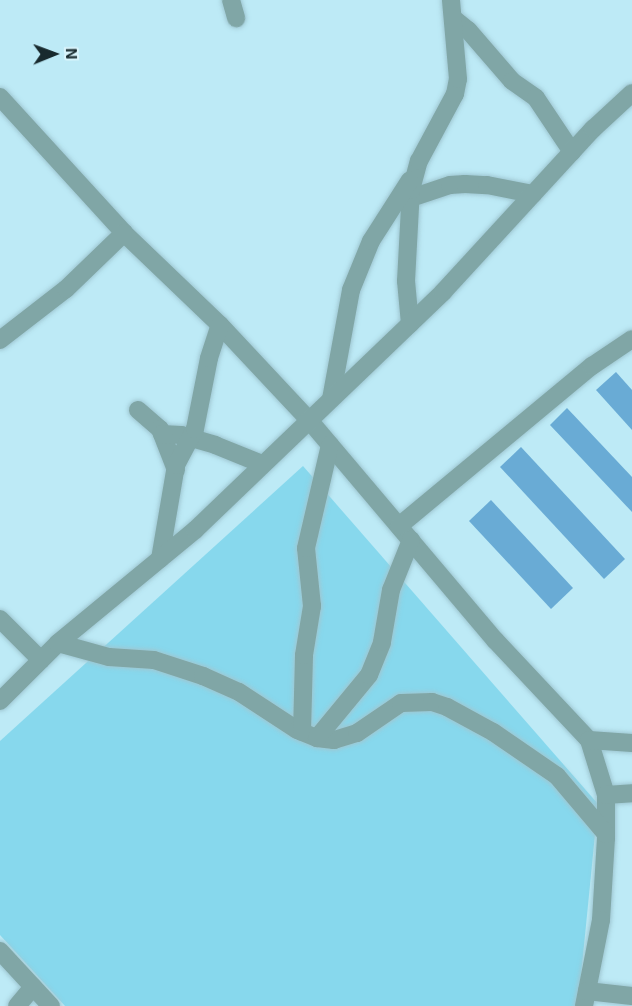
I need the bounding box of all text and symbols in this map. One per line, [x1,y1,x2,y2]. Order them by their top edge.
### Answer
north arrow [24,24,84,84]
text: N [63,48,82,60]

